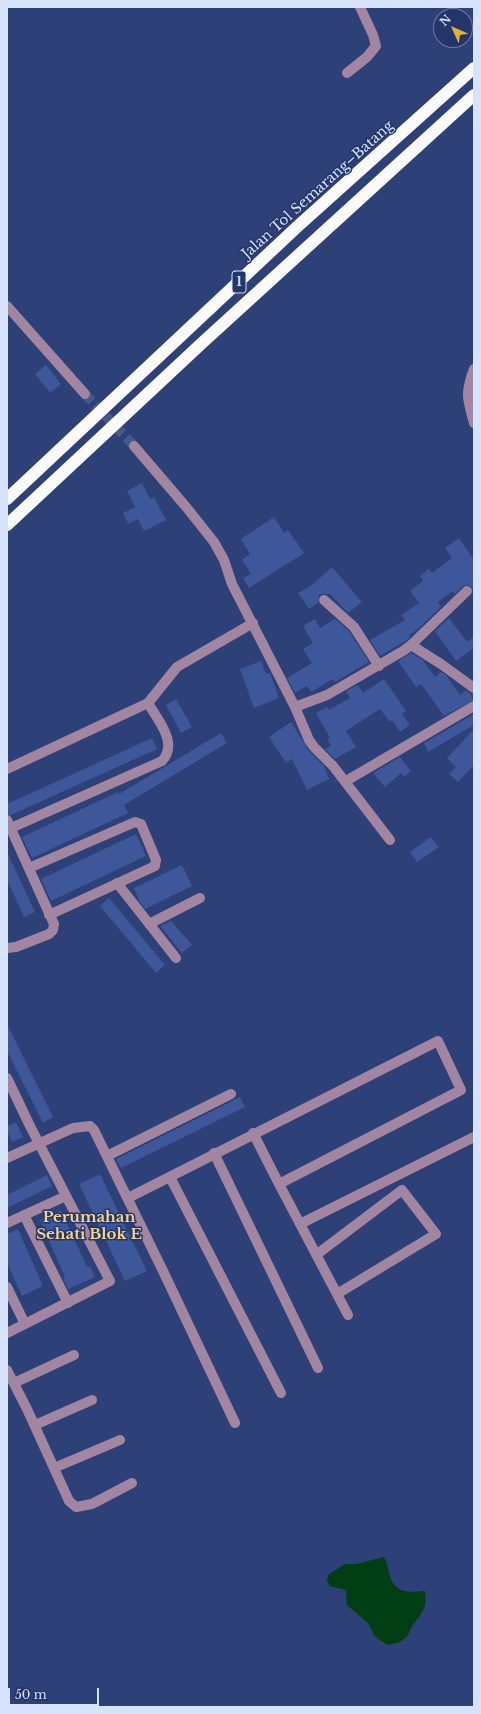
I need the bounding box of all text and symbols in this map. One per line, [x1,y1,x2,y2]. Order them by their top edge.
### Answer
north arrow [433,8,473,48]
text: N [437,12,454,29]
street label: Jalan Tol Semarang–Batang [239,117,397,263]
road number: 1 [232,271,246,293]
district label: Perumahan Sehati Blok E [36,1209,142,1244]
scale bar [10,1680,101,1706]
text: 50 m [15,1687,47,1702]

